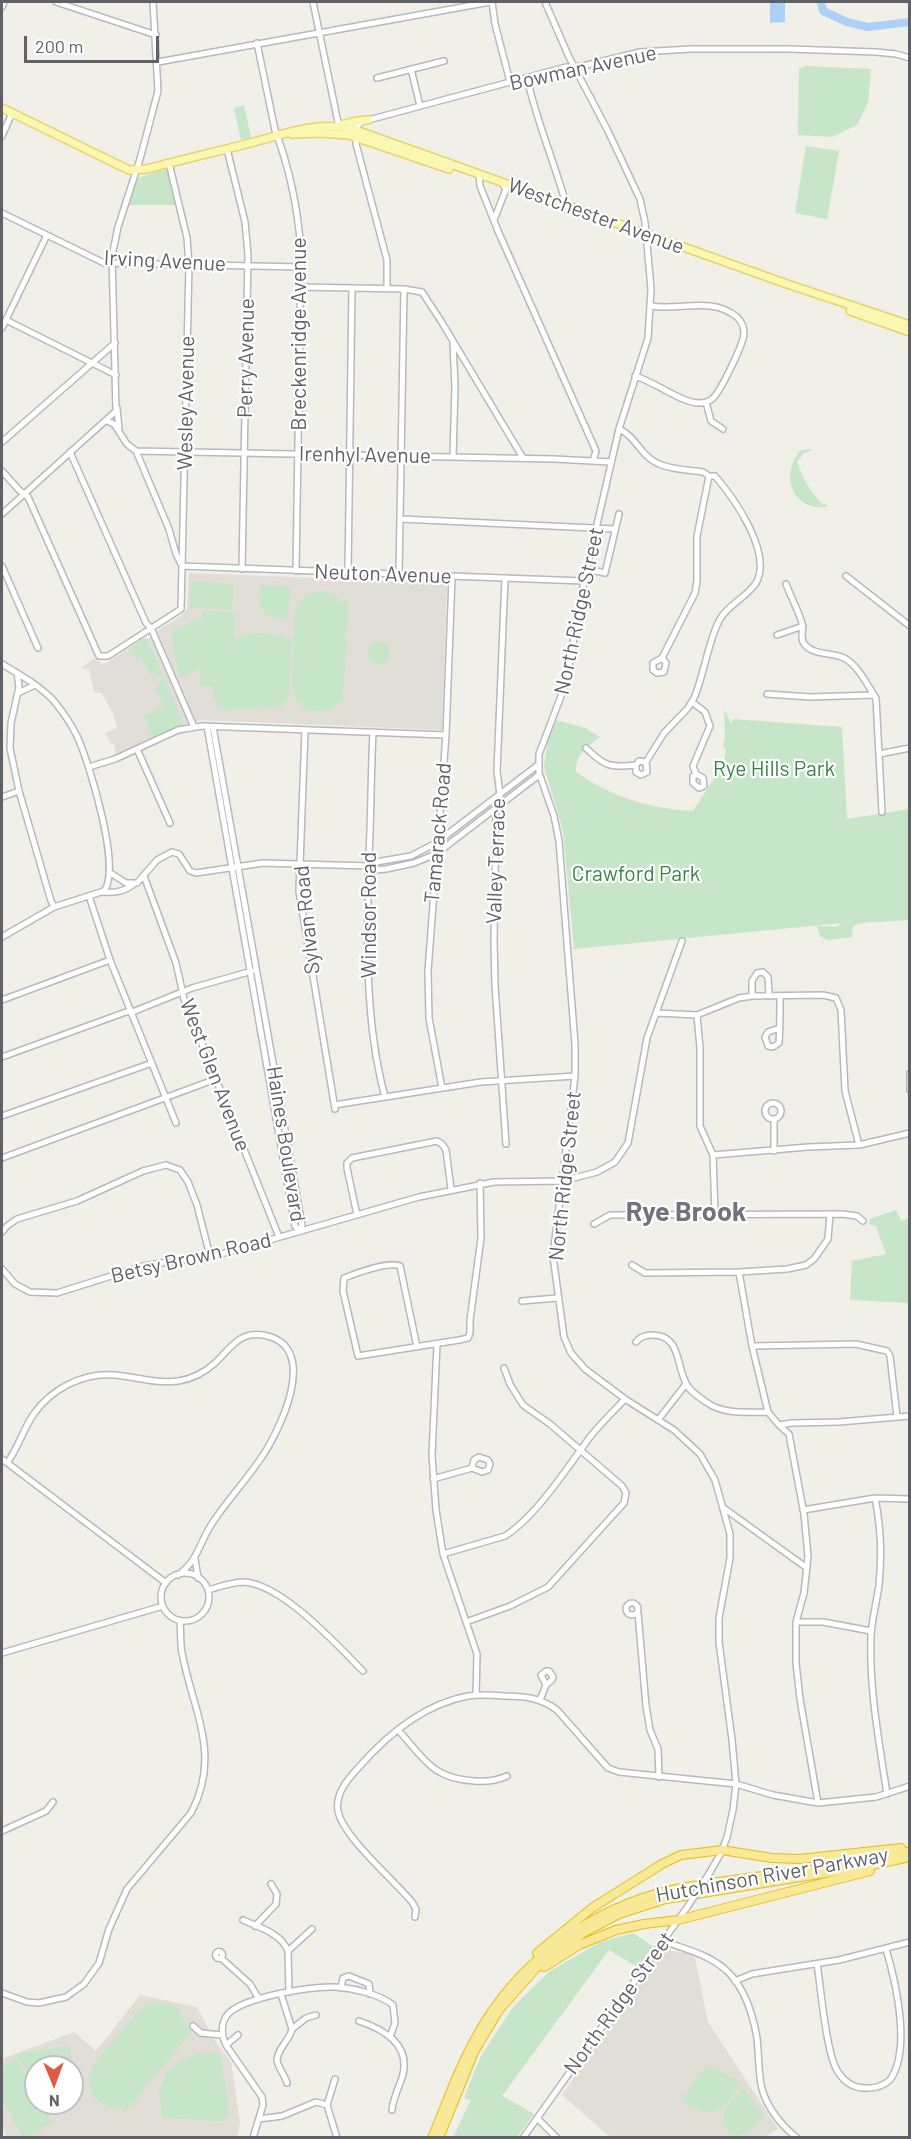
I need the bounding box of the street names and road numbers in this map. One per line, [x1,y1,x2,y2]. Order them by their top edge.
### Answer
street label: Bowman Avenue [507,40,659,96]
street label: Westchester Avenue [504,172,688,260]
street label: Breckenridge Avenue [286,237,312,431]
street label: Irving Avenue [103,245,227,277]
street label: Perry Avenue [232,298,260,418]
street label: Wesley Avenue [172,335,200,471]
street label: Irenhyl Avenue [299,441,431,469]
street label: North Ridge Street [549,525,609,697]
street label: Neuton Avenue [314,559,452,589]
street label: Tamarack Road [419,762,457,904]
street label: Valley Terrace [481,797,511,925]
street label: Windsor Road [356,852,382,978]
street label: Sylvan Road [289,864,325,976]
street label: West Glen Avenue [174,995,256,1155]
street label: Haines Boulevard [261,1064,311,1224]
street label: North Ridge Street [544,1090,586,1262]
street label: Betsy Brown Road [108,1227,274,1289]
street label: Hutchinson River Parkway [654,1842,890,1908]
street label: North Ridge Street [559,1927,679,2079]

